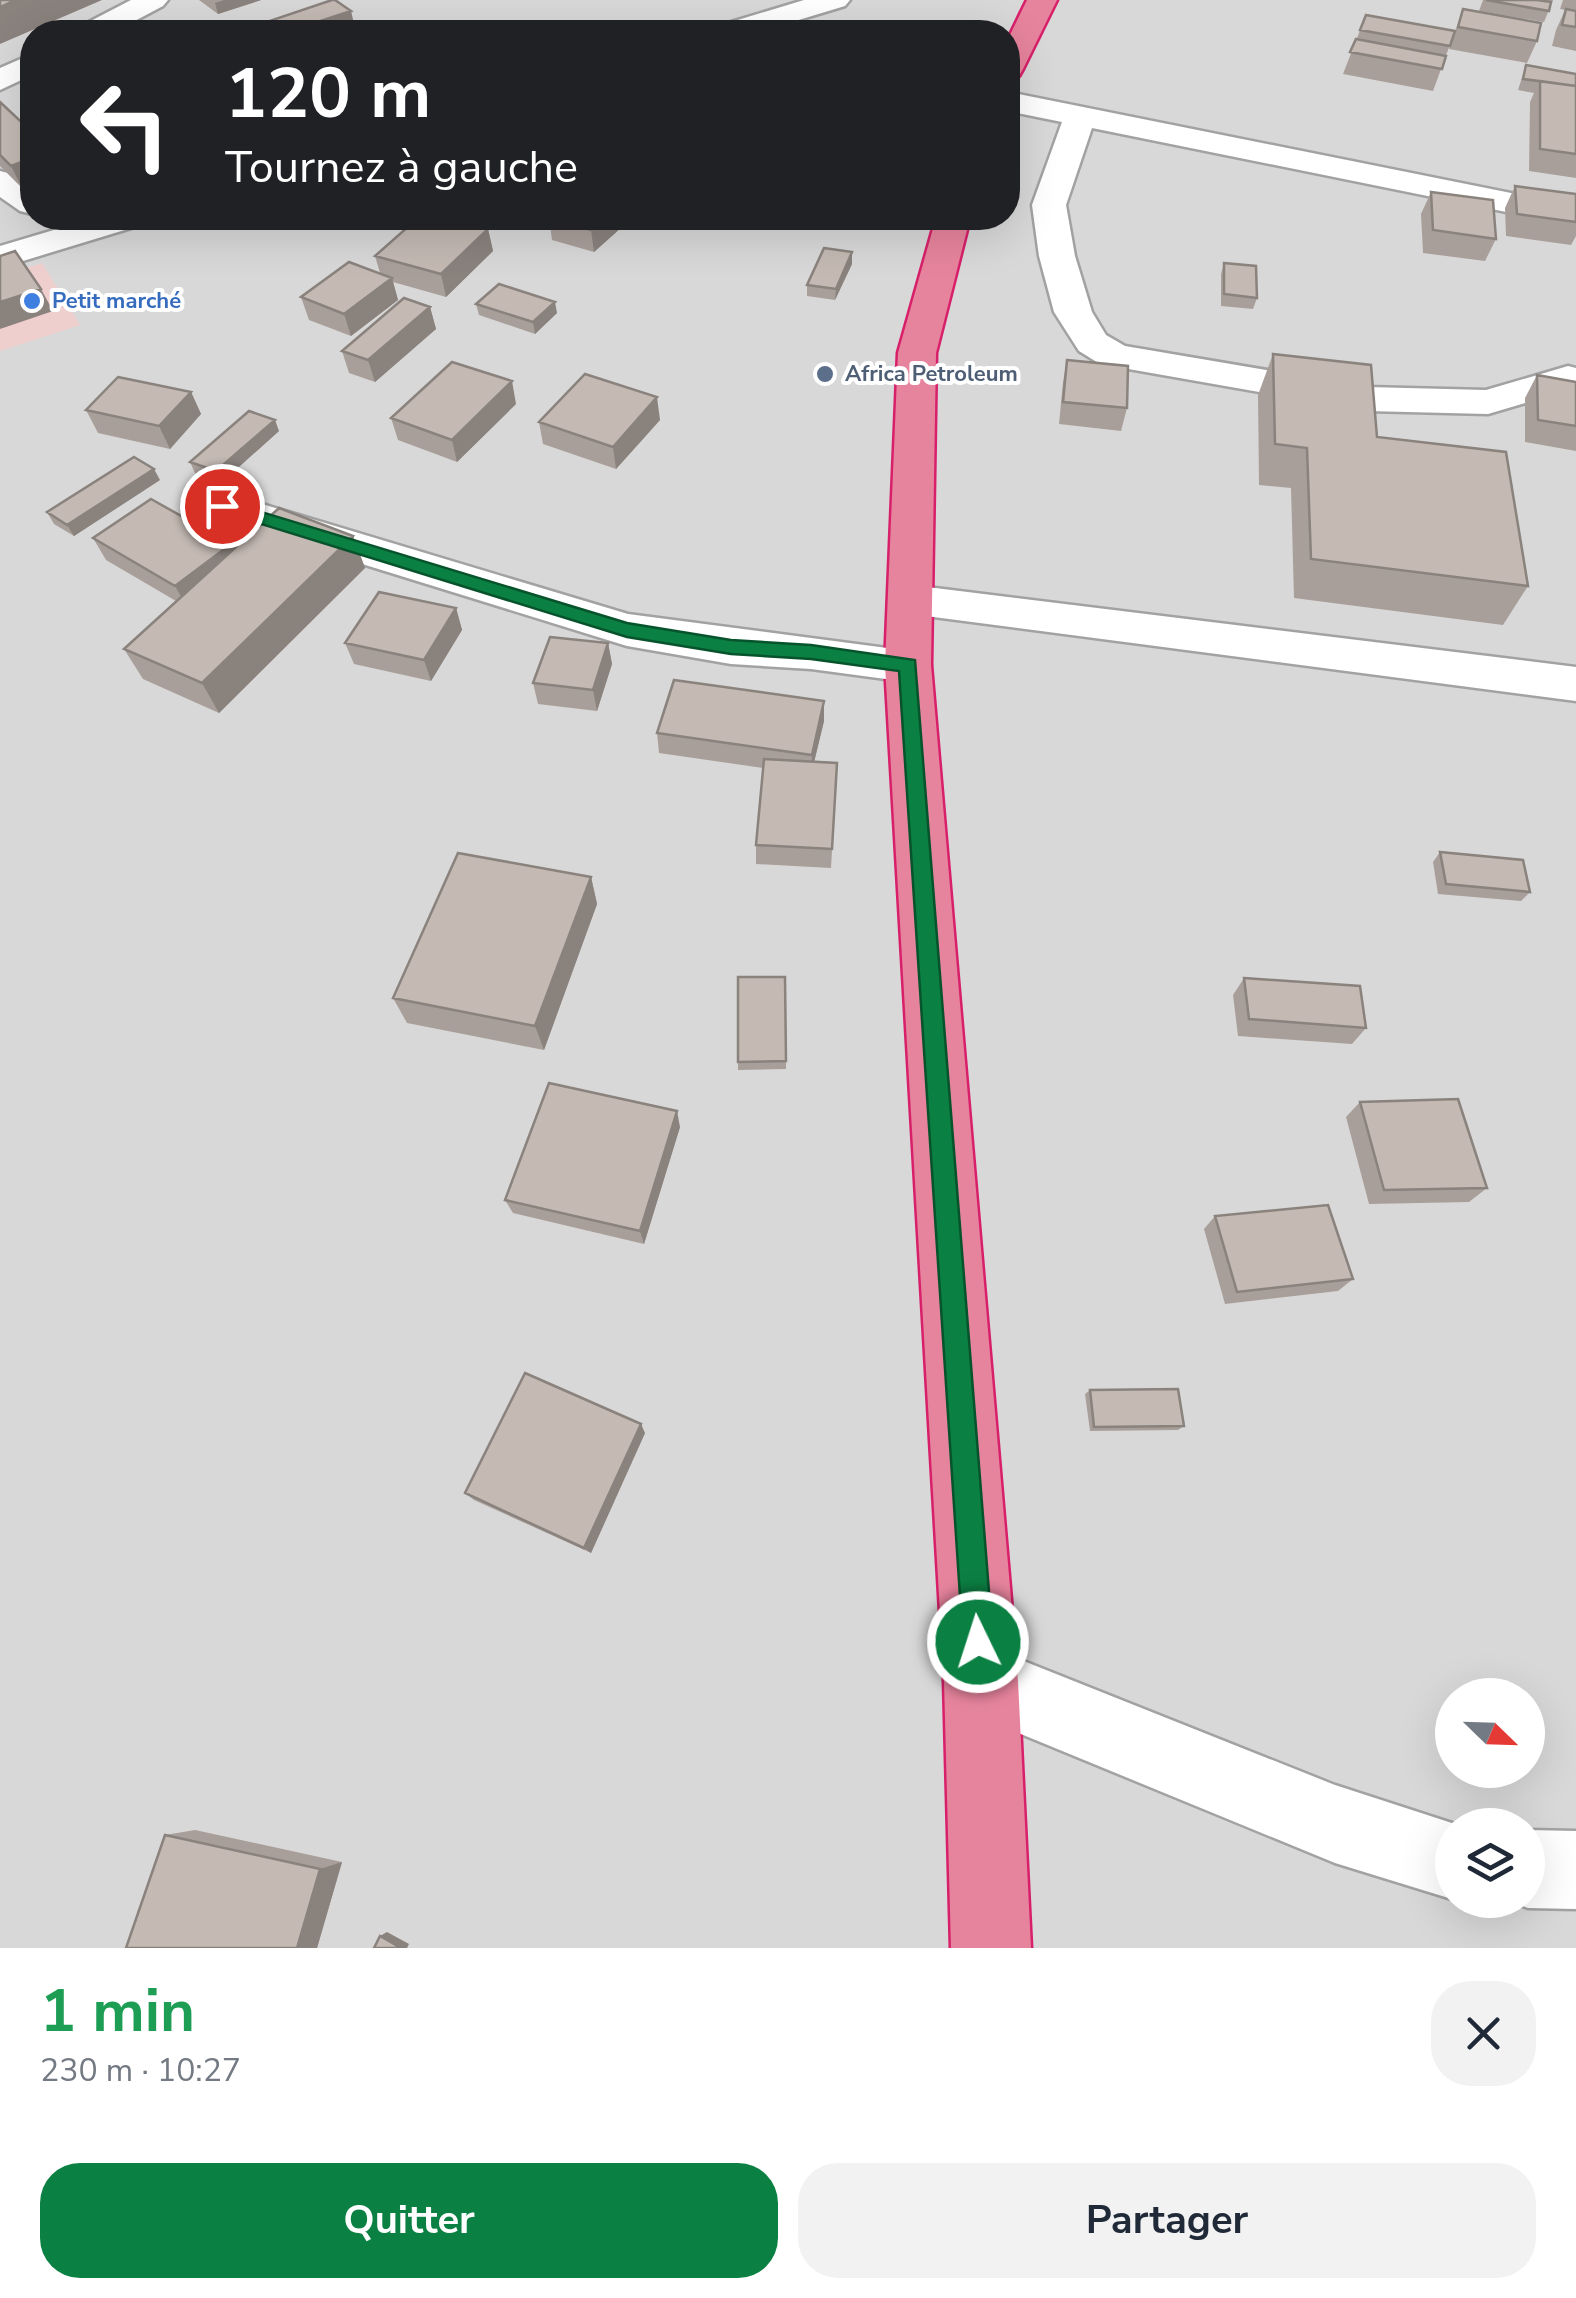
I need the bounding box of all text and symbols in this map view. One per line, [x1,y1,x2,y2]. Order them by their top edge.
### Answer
text: 120 m [225,46,431,142]
icon: left [60,60,190,190]
text: Tournez à gauche [225,137,578,198]
place label: Petit marché [52,286,181,316]
marker: Petit marché [21,290,43,312]
place label: Africa Petroleum [845,359,1018,389]
marker: Africa Petroleum [814,363,836,385]
pin [180,464,265,549]
icon: arrive [195,479,250,534]
position arrow [926,1590,1030,1694]
north arrow [1435,1678,1545,1788]
map controls [1435,1678,1545,1918]
button: layers [1435,1808,1545,1918]
text: 1 min [40,1970,195,2052]
button: close [1431,1981,1536,2086]
text: 230 m · 10:27 [40,2049,241,2092]
button: Quitter [40,2163,778,2278]
button: Partager [798,2163,1536,2278]

